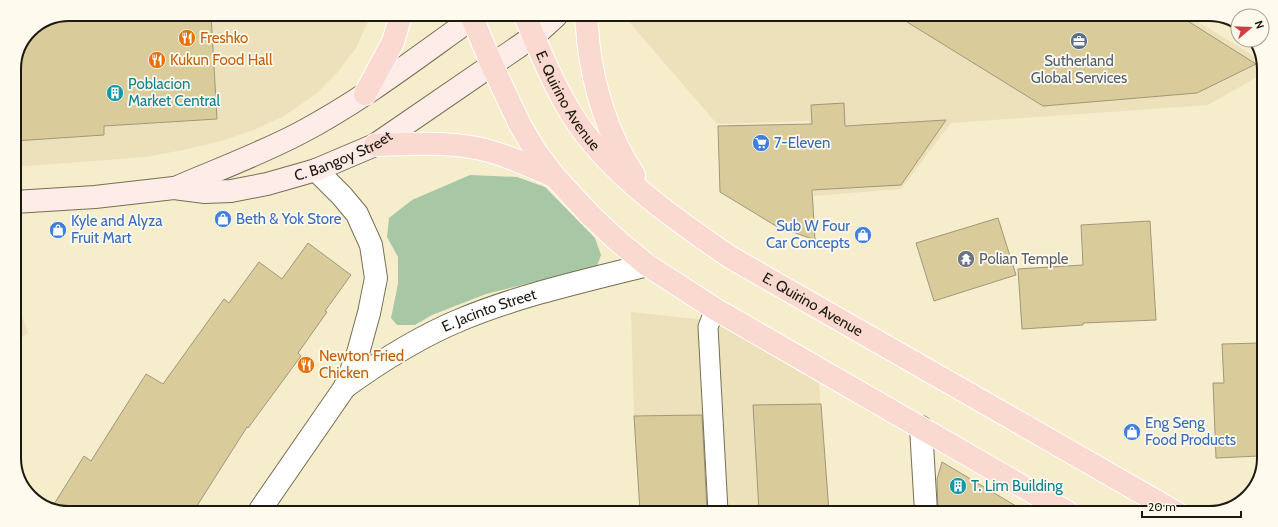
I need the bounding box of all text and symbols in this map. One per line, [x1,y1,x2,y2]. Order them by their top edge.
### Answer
north arrow [1230,8,1270,48]
text: N [1252,19,1267,31]
restaurant icon: Freshko [177,28,197,48]
place label: Freshko [200,29,248,47]
office icon: Sutherland Global Services [1069,31,1089,51]
street label: E. Quirino Avenue [532,48,604,154]
restaurant icon: Kukun Food Hall [147,50,167,70]
place label: Kukun Food Hall [170,51,273,69]
place label: Sutherland Global Services [1031,52,1127,87]
place label: Poblacion Market Central [128,75,220,110]
building icon: Poblacion Market Central [105,83,125,103]
street label: C. Bangoy Street [292,127,396,185]
supermarket icon: 7-Eleven [751,133,771,153]
place label: 7-Eleven [774,134,830,152]
shop icon: Beth & Yok Store [213,209,233,229]
place label: Beth & Yok Store [236,210,342,228]
place label: Kyle and Alyza Fruit Mart [71,212,163,247]
place label: Sub W Four Car Concepts [766,217,850,252]
shop icon: Kyle and Alyza Fruit Mart [48,220,68,240]
shop icon: Sub W Four Car Concepts [853,225,873,245]
temple icon: Polian Temple [956,249,976,269]
place label: Polian Temple [979,250,1069,268]
street label: E. Quirino Avenue [759,269,867,340]
street label: E. Jacinto Street [439,285,538,336]
place label: Newton Fried Chicken [319,347,404,382]
restaurant icon: Newton Fried Chicken [296,355,316,375]
place label: Eng Seng Food Products [1145,414,1236,449]
shop icon: Eng Seng Food Products [1122,422,1142,442]
building icon: T. Lim Building [948,476,968,496]
place label: T. Lim Building [971,477,1063,495]
scale bar [1142,493,1241,519]
text: 20 m [1148,499,1176,514]

